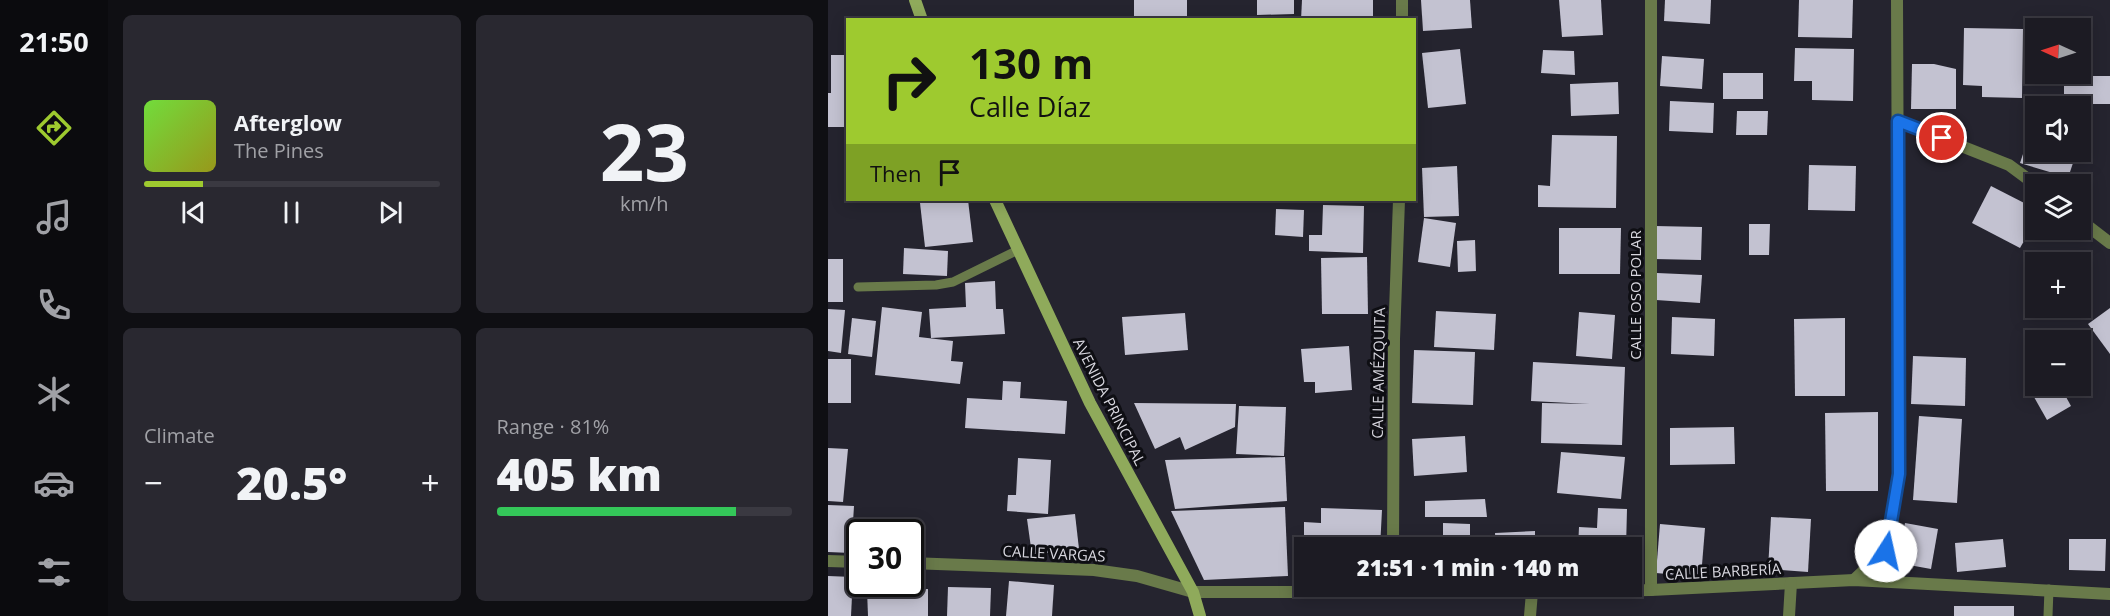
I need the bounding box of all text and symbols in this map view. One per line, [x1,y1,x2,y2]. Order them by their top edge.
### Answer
north arrow [2025,18,2091,84]
map controls [2025,18,2091,396]
text: 21:50 [19,23,89,60]
text: 130 m [969,34,1093,91]
icon: right [870,42,948,120]
text: Calle Díaz [969,88,1091,125]
button: sound [2025,96,2091,162]
text: 23 [600,98,689,204]
icon: directions [33,107,75,149]
text: Afterglow [234,107,342,137]
pin [1916,112,1967,163]
icon: arrive [1925,121,1958,154]
text: The Pines [234,137,324,164]
icon: arrive [933,156,966,189]
text: Then [870,158,921,188]
button: layers [2025,174,2091,240]
text: km/h [620,190,669,217]
icon: music [33,196,75,238]
icon: previous [177,196,210,229]
icon: pause [275,196,308,229]
icon: next [374,196,407,229]
street label: CALLE OSO POLAR [1625,229,1645,360]
button: + [2025,252,2091,318]
icon: phone [33,284,75,326]
street label: CALLE AMÉZQUITA [1367,307,1389,439]
button: − [2025,330,2091,396]
street label: AVENIDA PRINCIPAL [1069,335,1151,469]
icon: climate [33,373,75,415]
text: Range · 81% [497,413,609,440]
text: Climate [144,422,215,449]
text: 405 km [497,443,662,504]
text: 20.5° [236,452,347,513]
text: − [144,460,163,505]
text: + [421,460,440,505]
icon: car [33,462,75,504]
speed limit sign: 30 [846,519,924,597]
position arrow [1854,519,1918,583]
street label: CALLE VARGAS [1002,540,1106,566]
icon: filters [33,551,75,593]
text: 21:51 · 1 min · 140 m [1357,552,1579,582]
street label: CALLE BARBERÍA [1664,558,1782,584]

